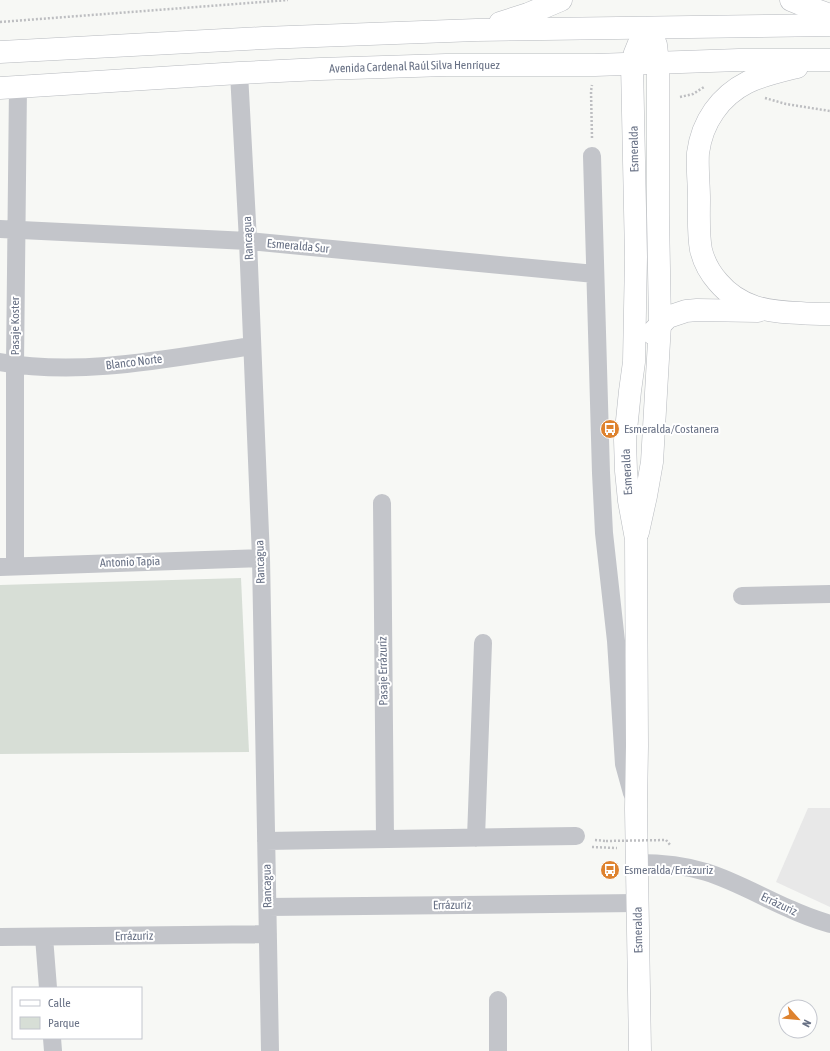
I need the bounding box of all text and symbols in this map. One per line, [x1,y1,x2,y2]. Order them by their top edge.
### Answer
street label: Avenida Cardenal Raúl Silva Henríquez [329,58,500,76]
street label: Esmeralda [627,126,641,172]
street label: Rancagua [240,216,256,260]
street label: Esmeralda Sur [266,236,330,256]
street label: Pasaje Koster [8,296,22,355]
street label: Blanco Norte [105,352,163,372]
bus stop icon: Esmeralda/Costanera [599,418,621,440]
place label: Esmeralda/Costanera [624,422,719,436]
street label: Esmeralda [619,448,635,496]
street label: Rancagua [252,540,268,584]
street label: Antonio Tapia [99,554,161,570]
street label: Pasaje Errázuriz [375,636,391,706]
bus stop icon: Esmeralda/Errázuriz [599,859,621,881]
place label: Esmeralda/Errázuriz [624,863,714,877]
street label: Rancagua [260,864,274,908]
street label: Errázuriz [759,890,800,919]
street label: Errázuriz [433,898,472,912]
street label: Esmeralda [631,907,645,953]
street label: Errázuriz [115,929,154,943]
legend [12,987,142,1039]
text: Calle [48,996,71,1010]
north arrow [778,999,818,1039]
text: Parque [48,1016,80,1030]
text: N [800,1018,814,1029]

